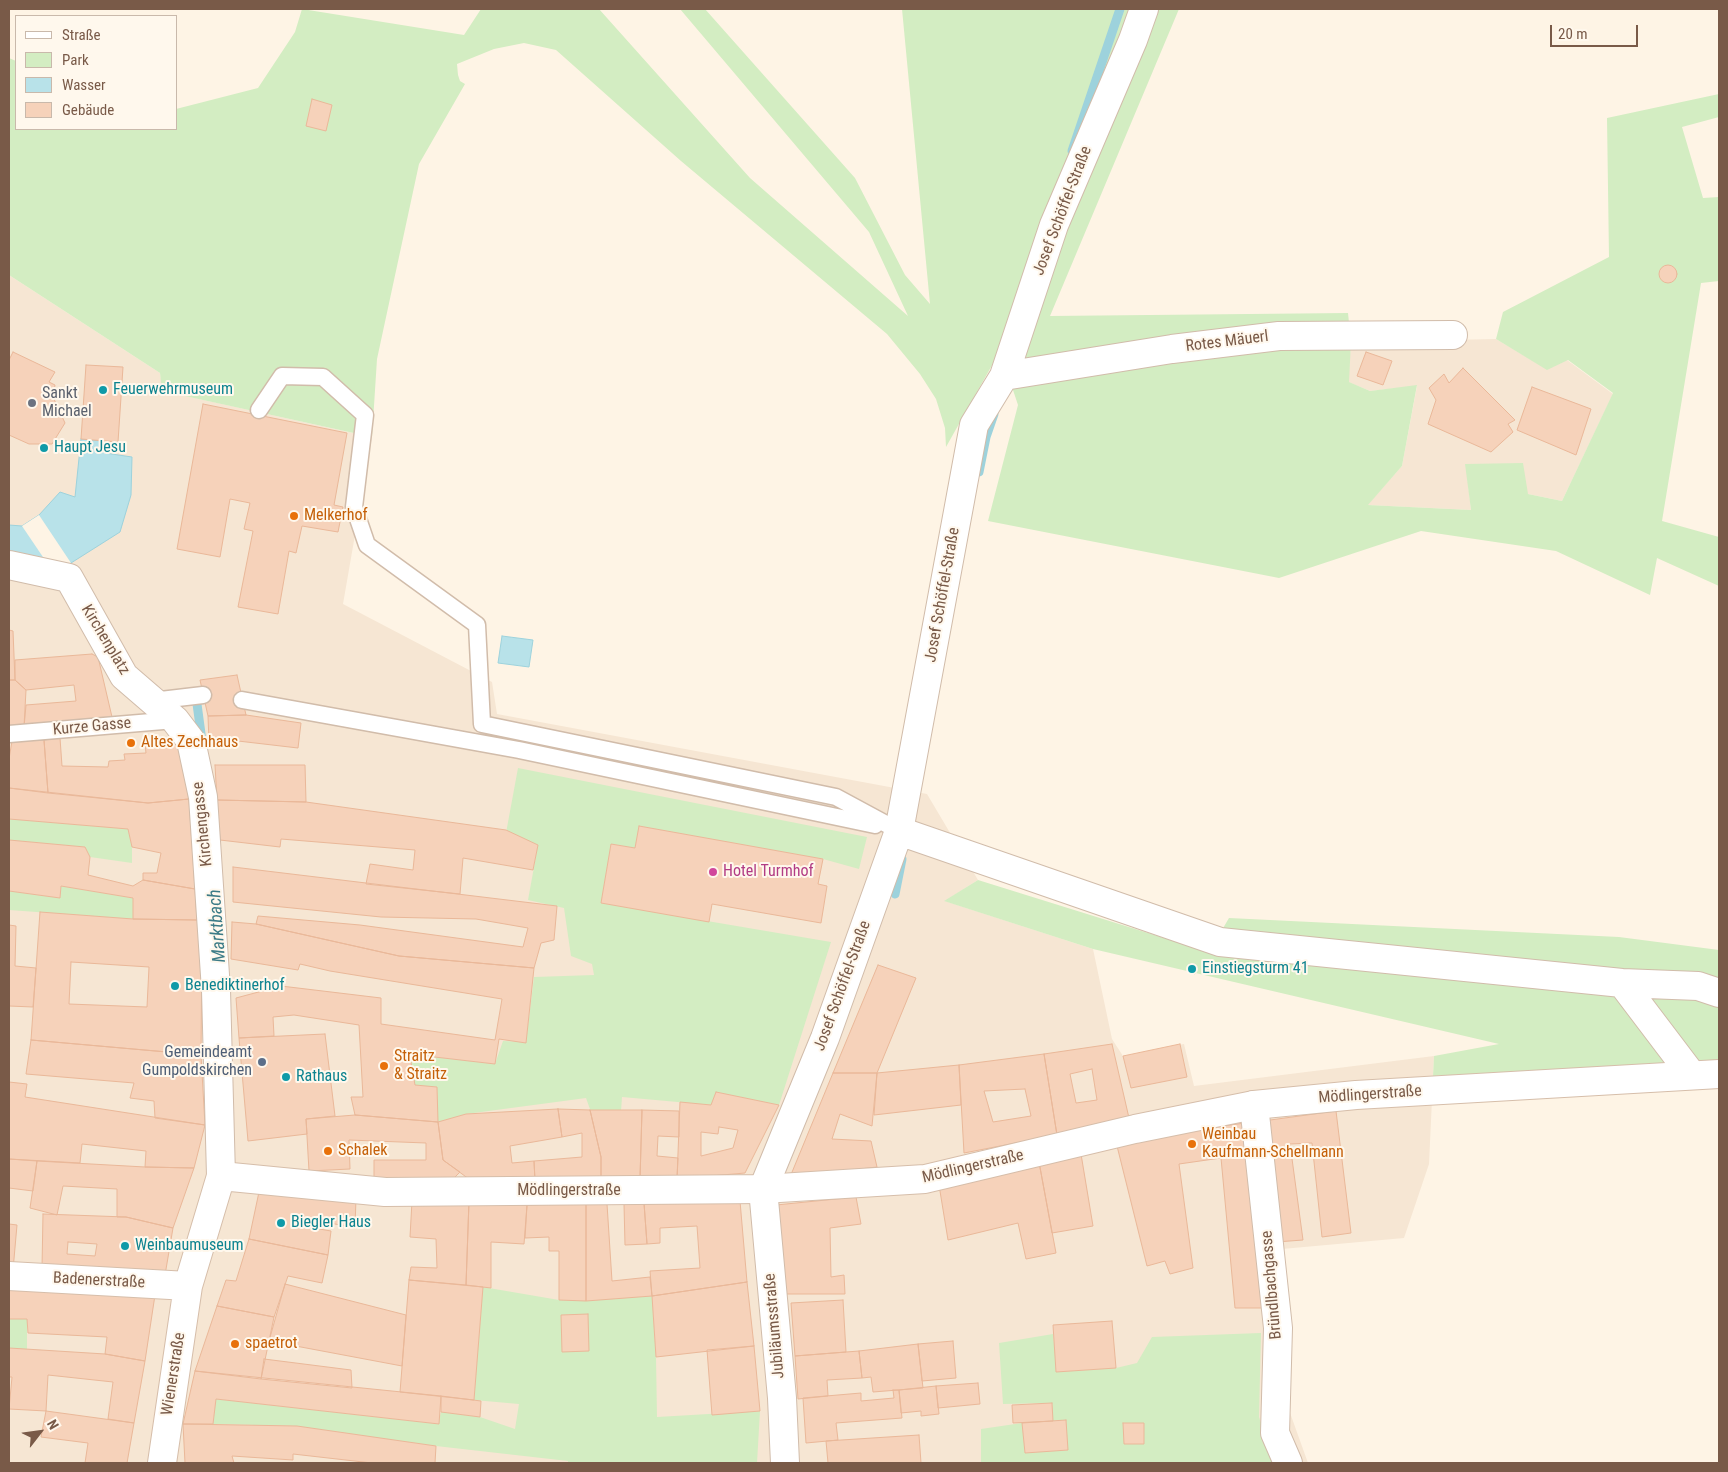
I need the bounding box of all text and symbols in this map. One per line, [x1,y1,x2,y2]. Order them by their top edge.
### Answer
legend [15,15,178,130]
scale bar [1553,15,1640,47]
text: 20 m [1558,25,1588,43]
text: Straße [62,26,101,44]
text: Park [62,51,89,69]
text: Wasser [62,76,106,94]
text: Gebäude [62,101,114,119]
street label: Josef Schöffel-Straße [1030,144,1096,278]
street label: Rotes Mäuerl [1185,327,1269,357]
place label: Feuerwehrmuseum [113,380,233,400]
place label: Sankt Michael [42,384,92,422]
marker: Feuerwehrmuseum [97,384,109,396]
marker: Sankt Michael [26,397,38,409]
place label: Haupt Jesu [54,438,126,458]
marker: Haupt Jesu [38,442,50,454]
place label: Melkerhof [304,506,368,526]
marker: Melkerhof [288,510,300,522]
street label: Josef Schöffel-Straße [922,526,964,664]
street label: Kirchenplatz [77,601,133,679]
street label: Kurze Gasse [52,714,132,740]
place label: Altes Zechhaus [141,733,238,753]
marker: Altes Zechhaus [125,737,137,749]
street label: Kirchengasse [189,781,217,867]
place label: Hotel Turmhof [723,862,814,882]
marker: Hotel Turmhof [707,866,719,878]
water label: Marktbach [205,889,231,963]
street label: Josef Schöffel-Straße [811,918,875,1054]
place label: Einstiegsturm 41 [1202,959,1309,979]
marker: Einstiegsturm 41 [1186,963,1198,975]
place label: Benediktinerhof [185,976,285,996]
marker: Benediktinerhof [169,980,181,992]
place label: Gemeindeamt Gumpoldskirchen [142,1043,252,1081]
place label: Straitz & Straitz [394,1047,447,1085]
marker: Gemeindeamt Gumpoldskirchen [256,1056,268,1068]
marker: Straitz & Straitz [378,1060,390,1072]
place label: Rathaus [296,1067,347,1087]
marker: Rathaus [280,1071,292,1083]
street label: Mödlingerstraße [1318,1082,1422,1108]
place label: Weinbau Kaufmann-Schellmann [1202,1125,1344,1163]
marker: Weinbau Kaufmann-Schellmann [1186,1138,1198,1150]
place label: Schalek [338,1141,387,1161]
marker: Schalek [322,1145,334,1157]
street label: Mödlingerstraße [920,1146,1026,1188]
street label: Mödlingerstraße [517,1181,621,1201]
place label: Biegler Haus [291,1213,371,1233]
marker: Biegler Haus [275,1217,287,1229]
street label: Bründlbachgasse [1258,1230,1286,1340]
place label: Weinbaumuseum [135,1236,244,1256]
marker: Weinbaumuseum [119,1240,131,1252]
street label: Badenerstraße [53,1269,145,1293]
street label: Jubiläumsstraße [761,1273,789,1379]
street label: Wienerstraße [158,1331,190,1417]
place label: spaetrot [245,1334,298,1354]
marker: spaetrot [229,1338,241,1350]
north arrow [15,1407,65,1457]
text: N [44,1417,62,1432]

